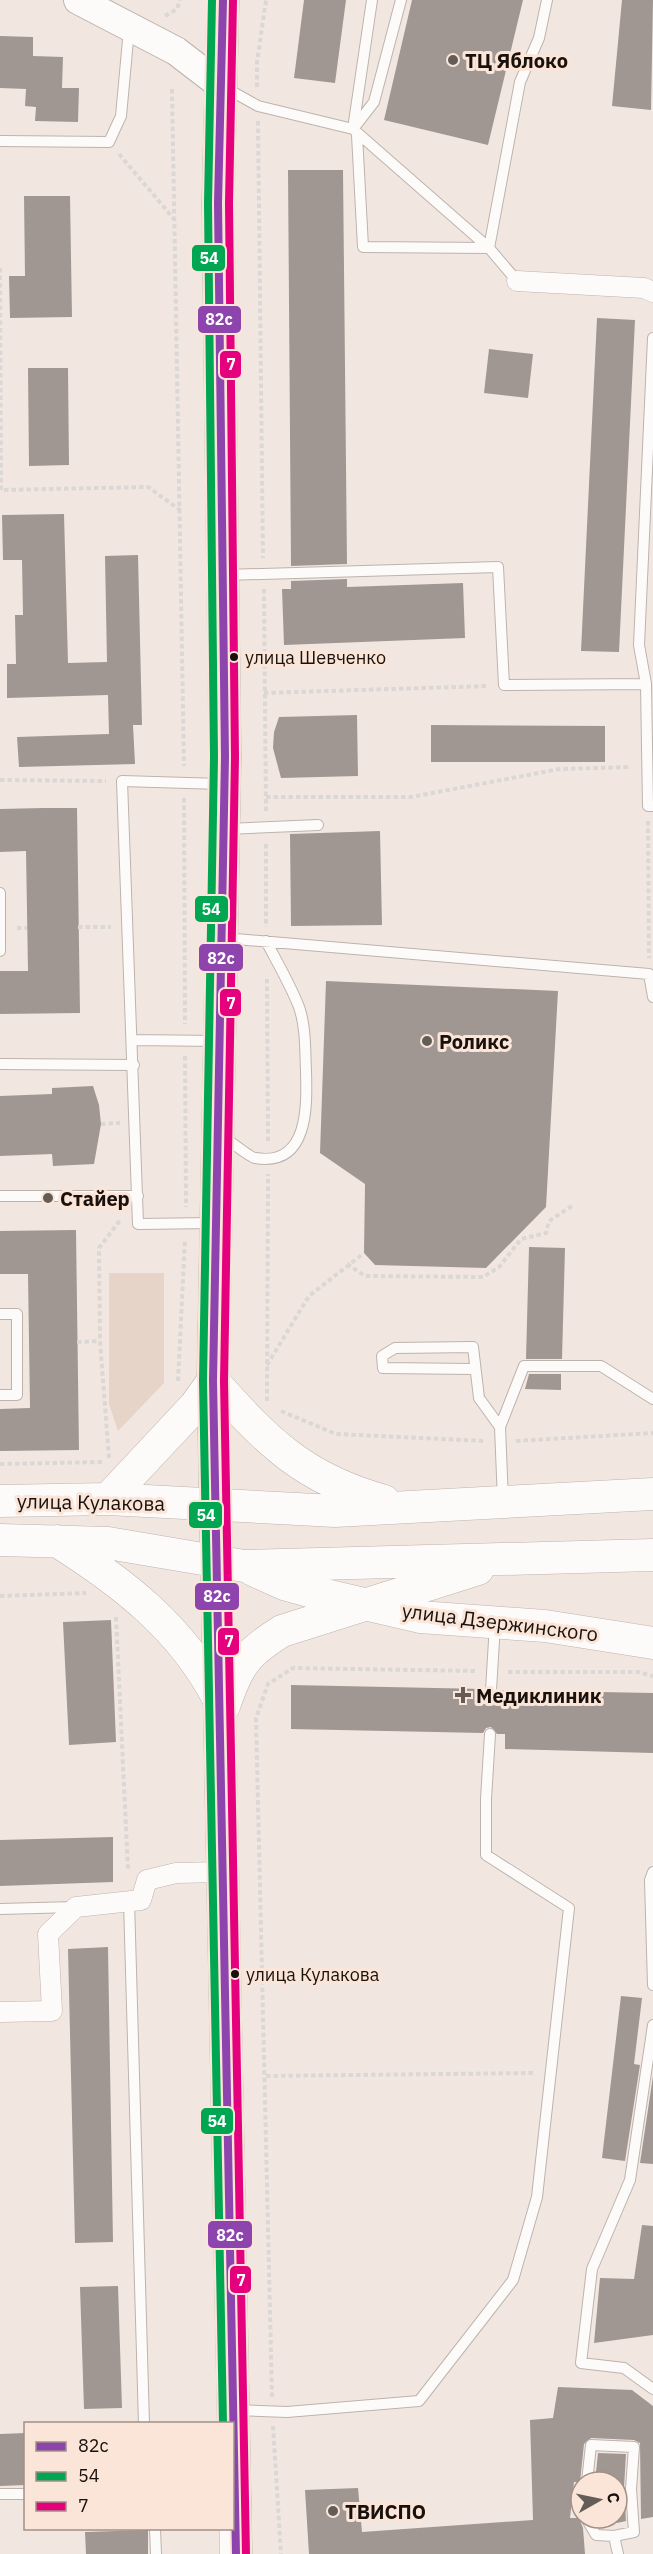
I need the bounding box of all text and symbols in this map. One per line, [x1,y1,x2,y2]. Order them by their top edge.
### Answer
place label: ТЦ Яблоко [465,47,568,74]
marker: ТЦ Яблоко [446,53,460,67]
line badge: 54 [191,244,226,272]
text: 54 [199,248,219,268]
line badge: 82с [197,305,242,334]
text: 82с [205,309,233,329]
line badge: 7 [219,350,242,379]
text: 7 [226,354,236,374]
place label: улица Шевченко [245,646,386,669]
marker: улица Шевченко [228,651,240,663]
line badge: 54 [194,895,229,923]
text: 54 [201,899,221,919]
line badge: 82с [198,943,244,972]
text: 82с [207,948,235,968]
line badge: 7 [219,988,242,1017]
text: 7 [226,993,236,1013]
place label: Роликс [439,1028,509,1055]
marker: Роликс [420,1034,434,1048]
place label: Стайер [60,1185,130,1212]
marker: Стайер [41,1191,55,1205]
street label: улица Кулакова [17,1487,166,1517]
line badge: 54 [188,1501,223,1529]
text: 54 [196,1505,216,1525]
line badge: 82с [194,1582,240,1611]
text: 82с [203,1586,231,1606]
street label: улица Дзержинского [400,1597,600,1647]
line badge: 7 [217,1627,240,1656]
text: 7 [224,1631,234,1651]
place label: Медиклиник [476,1682,602,1709]
marker: Медиклиник [454,1686,472,1704]
place label: улица Кулакова [246,1963,380,1986]
marker: улица Кулакова [229,1968,241,1980]
line badge: 54 [200,2107,234,2135]
text: 54 [207,2111,227,2131]
line badge: 82с [207,2220,253,2249]
text: 82с [216,2225,244,2245]
line badge: 7 [229,2265,252,2294]
text: 7 [236,2270,246,2290]
legend [24,2422,234,2530]
text: 82с [78,2434,109,2457]
text: 54 [78,2464,100,2487]
north arrow [569,2470,629,2530]
text: С [603,2491,625,2504]
text: 7 [78,2494,89,2517]
place label: ТВИСПО [345,2498,426,2525]
marker: ТВИСПО [326,2504,340,2518]

